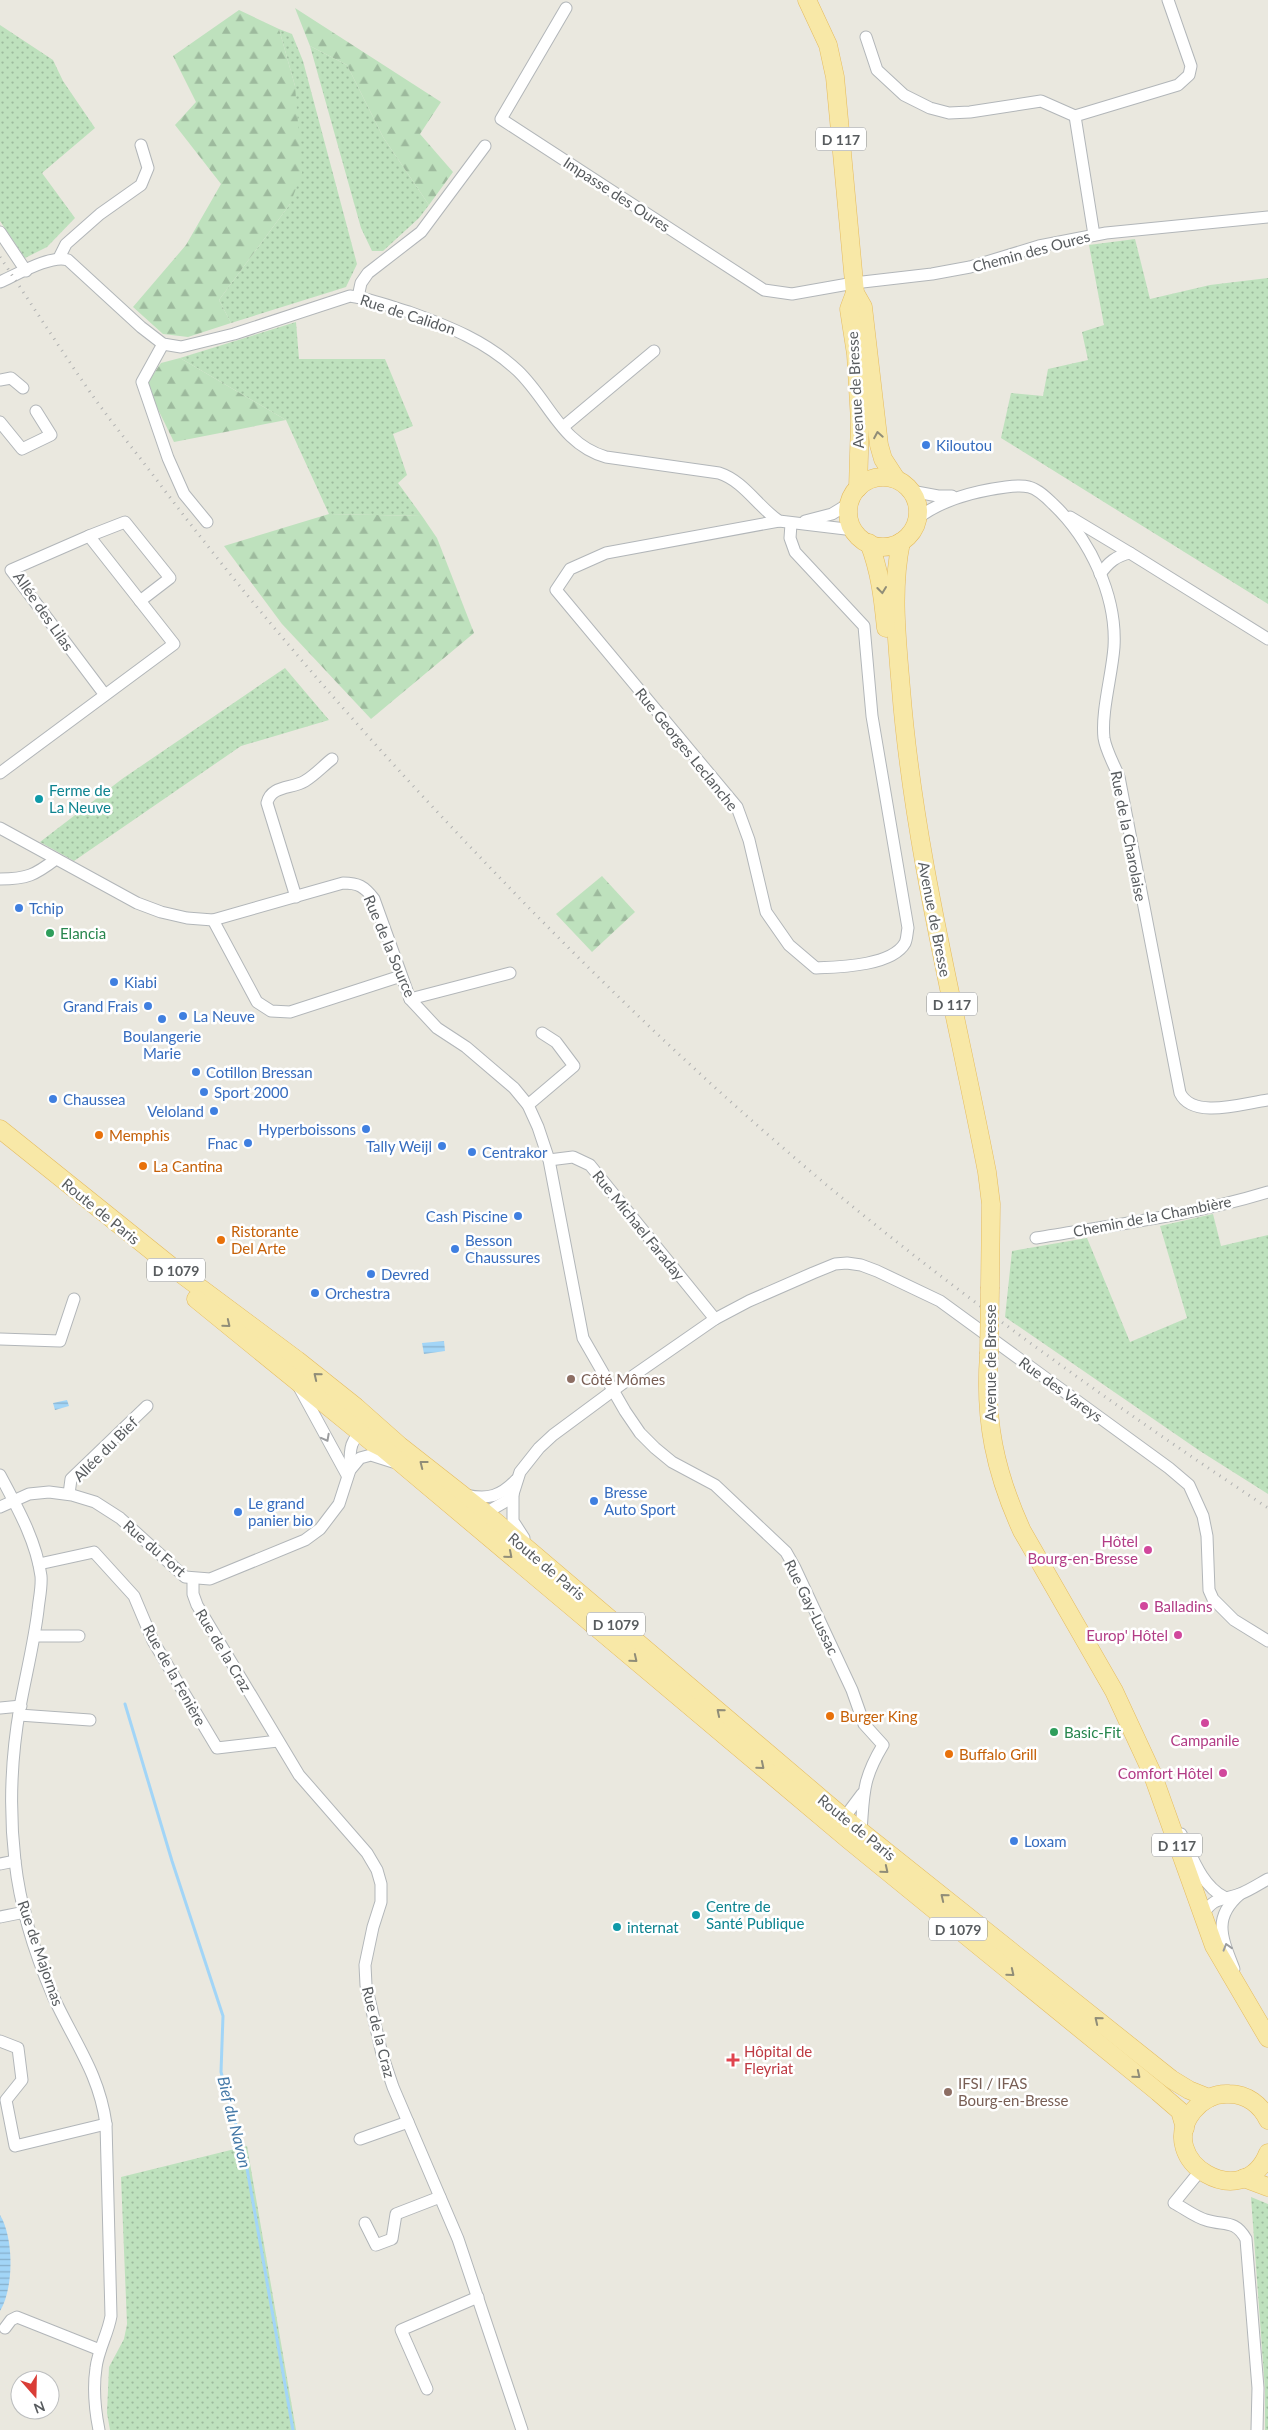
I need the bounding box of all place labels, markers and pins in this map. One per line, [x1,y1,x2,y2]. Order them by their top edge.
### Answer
place label: Kiloutou [936,436,992,454]
marker: Kiloutou [920,439,932,451]
place label: Ferme de La Neuve [49,781,111,816]
marker: Ferme de La Neuve [33,793,45,805]
place label: Tchip [29,899,64,917]
marker: Tchip [13,902,25,914]
place label: Elancia [60,924,106,942]
marker: Elancia [44,927,56,939]
place label: Kiabi [124,973,157,991]
marker: Kiabi [108,976,120,988]
place label: Grand Frais [63,997,138,1015]
marker: Grand Frais [142,1000,154,1012]
place label: La Neuve [193,1007,255,1025]
marker: La Neuve [177,1010,189,1022]
marker: Boulangerie Marie [156,1013,168,1025]
place label: Boulangerie Marie [123,1027,201,1062]
place label: Cotillon Bressan [206,1063,313,1081]
marker: Cotillon Bressan [190,1066,202,1078]
place label: Sport 2000 [214,1083,289,1101]
marker: Sport 2000 [198,1086,210,1098]
place label: Chaussea [63,1090,126,1108]
marker: Chaussea [47,1093,59,1105]
place label: Veloland [147,1102,204,1120]
marker: Veloland [208,1105,220,1117]
place label: Hyperboissons [258,1120,356,1138]
marker: Hyperboissons [360,1123,372,1135]
place label: Memphis [109,1126,170,1144]
marker: Memphis [93,1129,105,1141]
place label: Fnac [207,1134,238,1152]
marker: Fnac [242,1137,254,1149]
place label: Tally Weijl [366,1137,432,1155]
marker: Tally Weijl [436,1140,448,1152]
place label: Centrakor [482,1143,548,1161]
marker: Centrakor [466,1146,478,1158]
place label: La Cantina [153,1157,223,1175]
marker: La Cantina [137,1160,149,1172]
place label: Cash Piscine [426,1207,508,1225]
marker: Cash Piscine [512,1210,524,1222]
place label: Ristorante Del Arte [231,1222,299,1257]
place label: Besson Chaussures [465,1231,540,1266]
marker: Ristorante Del Arte [215,1234,227,1246]
marker: Besson Chaussures [449,1243,461,1255]
place label: Devred [381,1265,429,1283]
marker: Devred [365,1268,377,1280]
place label: Orchestra [325,1284,390,1302]
marker: Orchestra [309,1287,321,1299]
place label: Côté Mômes [581,1370,665,1388]
marker: Côté Mômes [565,1373,577,1385]
place label: Bresse Auto Sport [604,1483,676,1518]
place label: Le grand panier bio [248,1494,313,1529]
marker: Bresse Auto Sport [588,1495,600,1507]
marker: Le grand panier bio [232,1506,244,1518]
place label: Hôtel Bourg-en-Bresse [1028,1532,1138,1567]
marker: Hôtel Bourg-en-Bresse [1142,1544,1154,1556]
place label: Balladins [1154,1597,1212,1615]
marker: Balladins [1138,1600,1150,1612]
place label: Europ' Hôtel [1086,1626,1168,1644]
marker: Europ' Hôtel [1172,1629,1184,1641]
place label: Burger King [840,1707,918,1725]
marker: Burger King [824,1710,836,1722]
marker: Campanile [1199,1717,1211,1729]
place label: Basic-Fit [1064,1723,1122,1741]
marker: Basic-Fit [1048,1726,1060,1738]
place label: Campanile [1170,1731,1240,1749]
place label: Buffalo Grill [959,1745,1037,1763]
marker: Buffalo Grill [943,1748,955,1760]
place label: Comfort Hôtel [1118,1764,1213,1782]
marker: Comfort Hôtel [1217,1767,1229,1779]
place label: Loxam [1024,1832,1067,1850]
marker: Loxam [1008,1835,1020,1847]
place label: Centre de Santé Publique [706,1897,804,1932]
marker: Centre de Santé Publique [690,1909,702,1921]
place label: internat [627,1918,679,1936]
marker: internat [611,1921,623,1933]
place label: Hôpital de Fleyriat [744,2042,812,2077]
marker: Hôpital de Fleyriat [726,2053,740,2067]
place label: IFSI / IFAS Bourg-en-Bresse [958,2074,1069,2109]
marker: IFSI / IFAS Bourg-en-Bresse [942,2086,954,2098]

